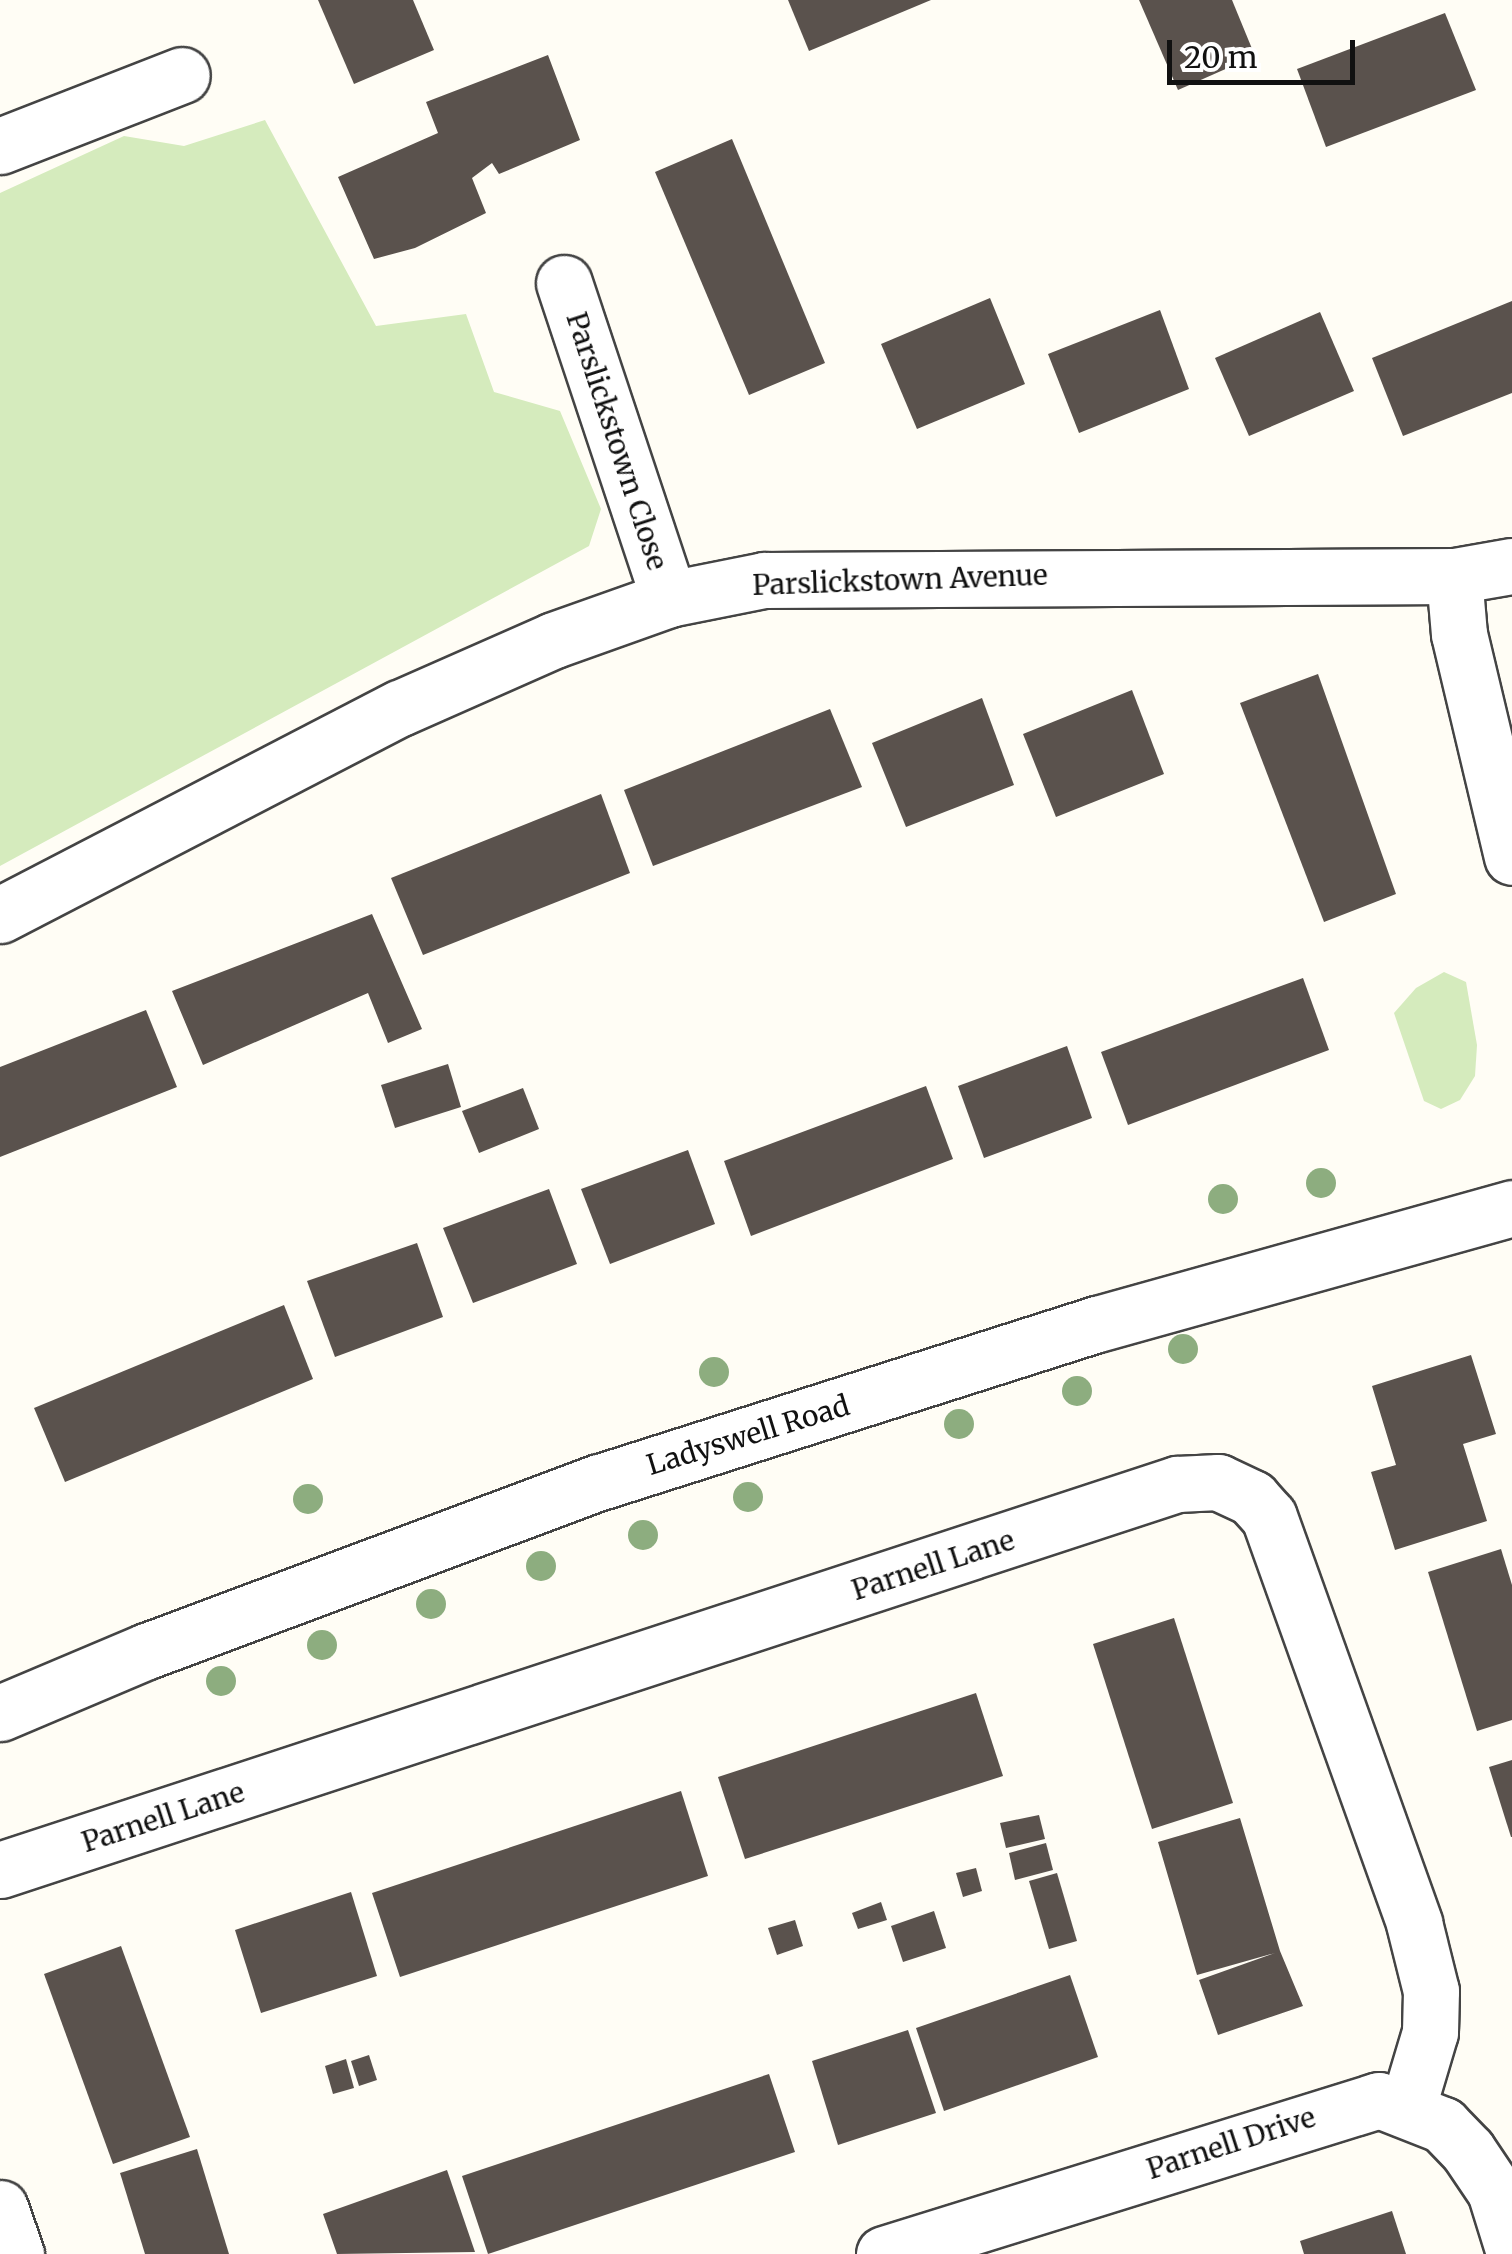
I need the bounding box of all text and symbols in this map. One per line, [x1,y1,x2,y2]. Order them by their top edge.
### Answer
scale bar [1172,20,1360,82]
text: 20 m [1184,38,1257,76]
street label: Parslickstown Close [559,308,675,574]
street label: Parslickstown Avenue [752,558,1048,602]
street label: Ladyswell Road [643,1388,853,1482]
street label: Parnell Lane [848,1523,1018,1607]
street label: Parnell Lane [78,1775,248,1859]
street label: Parnell Drive [1143,2100,1319,2186]

